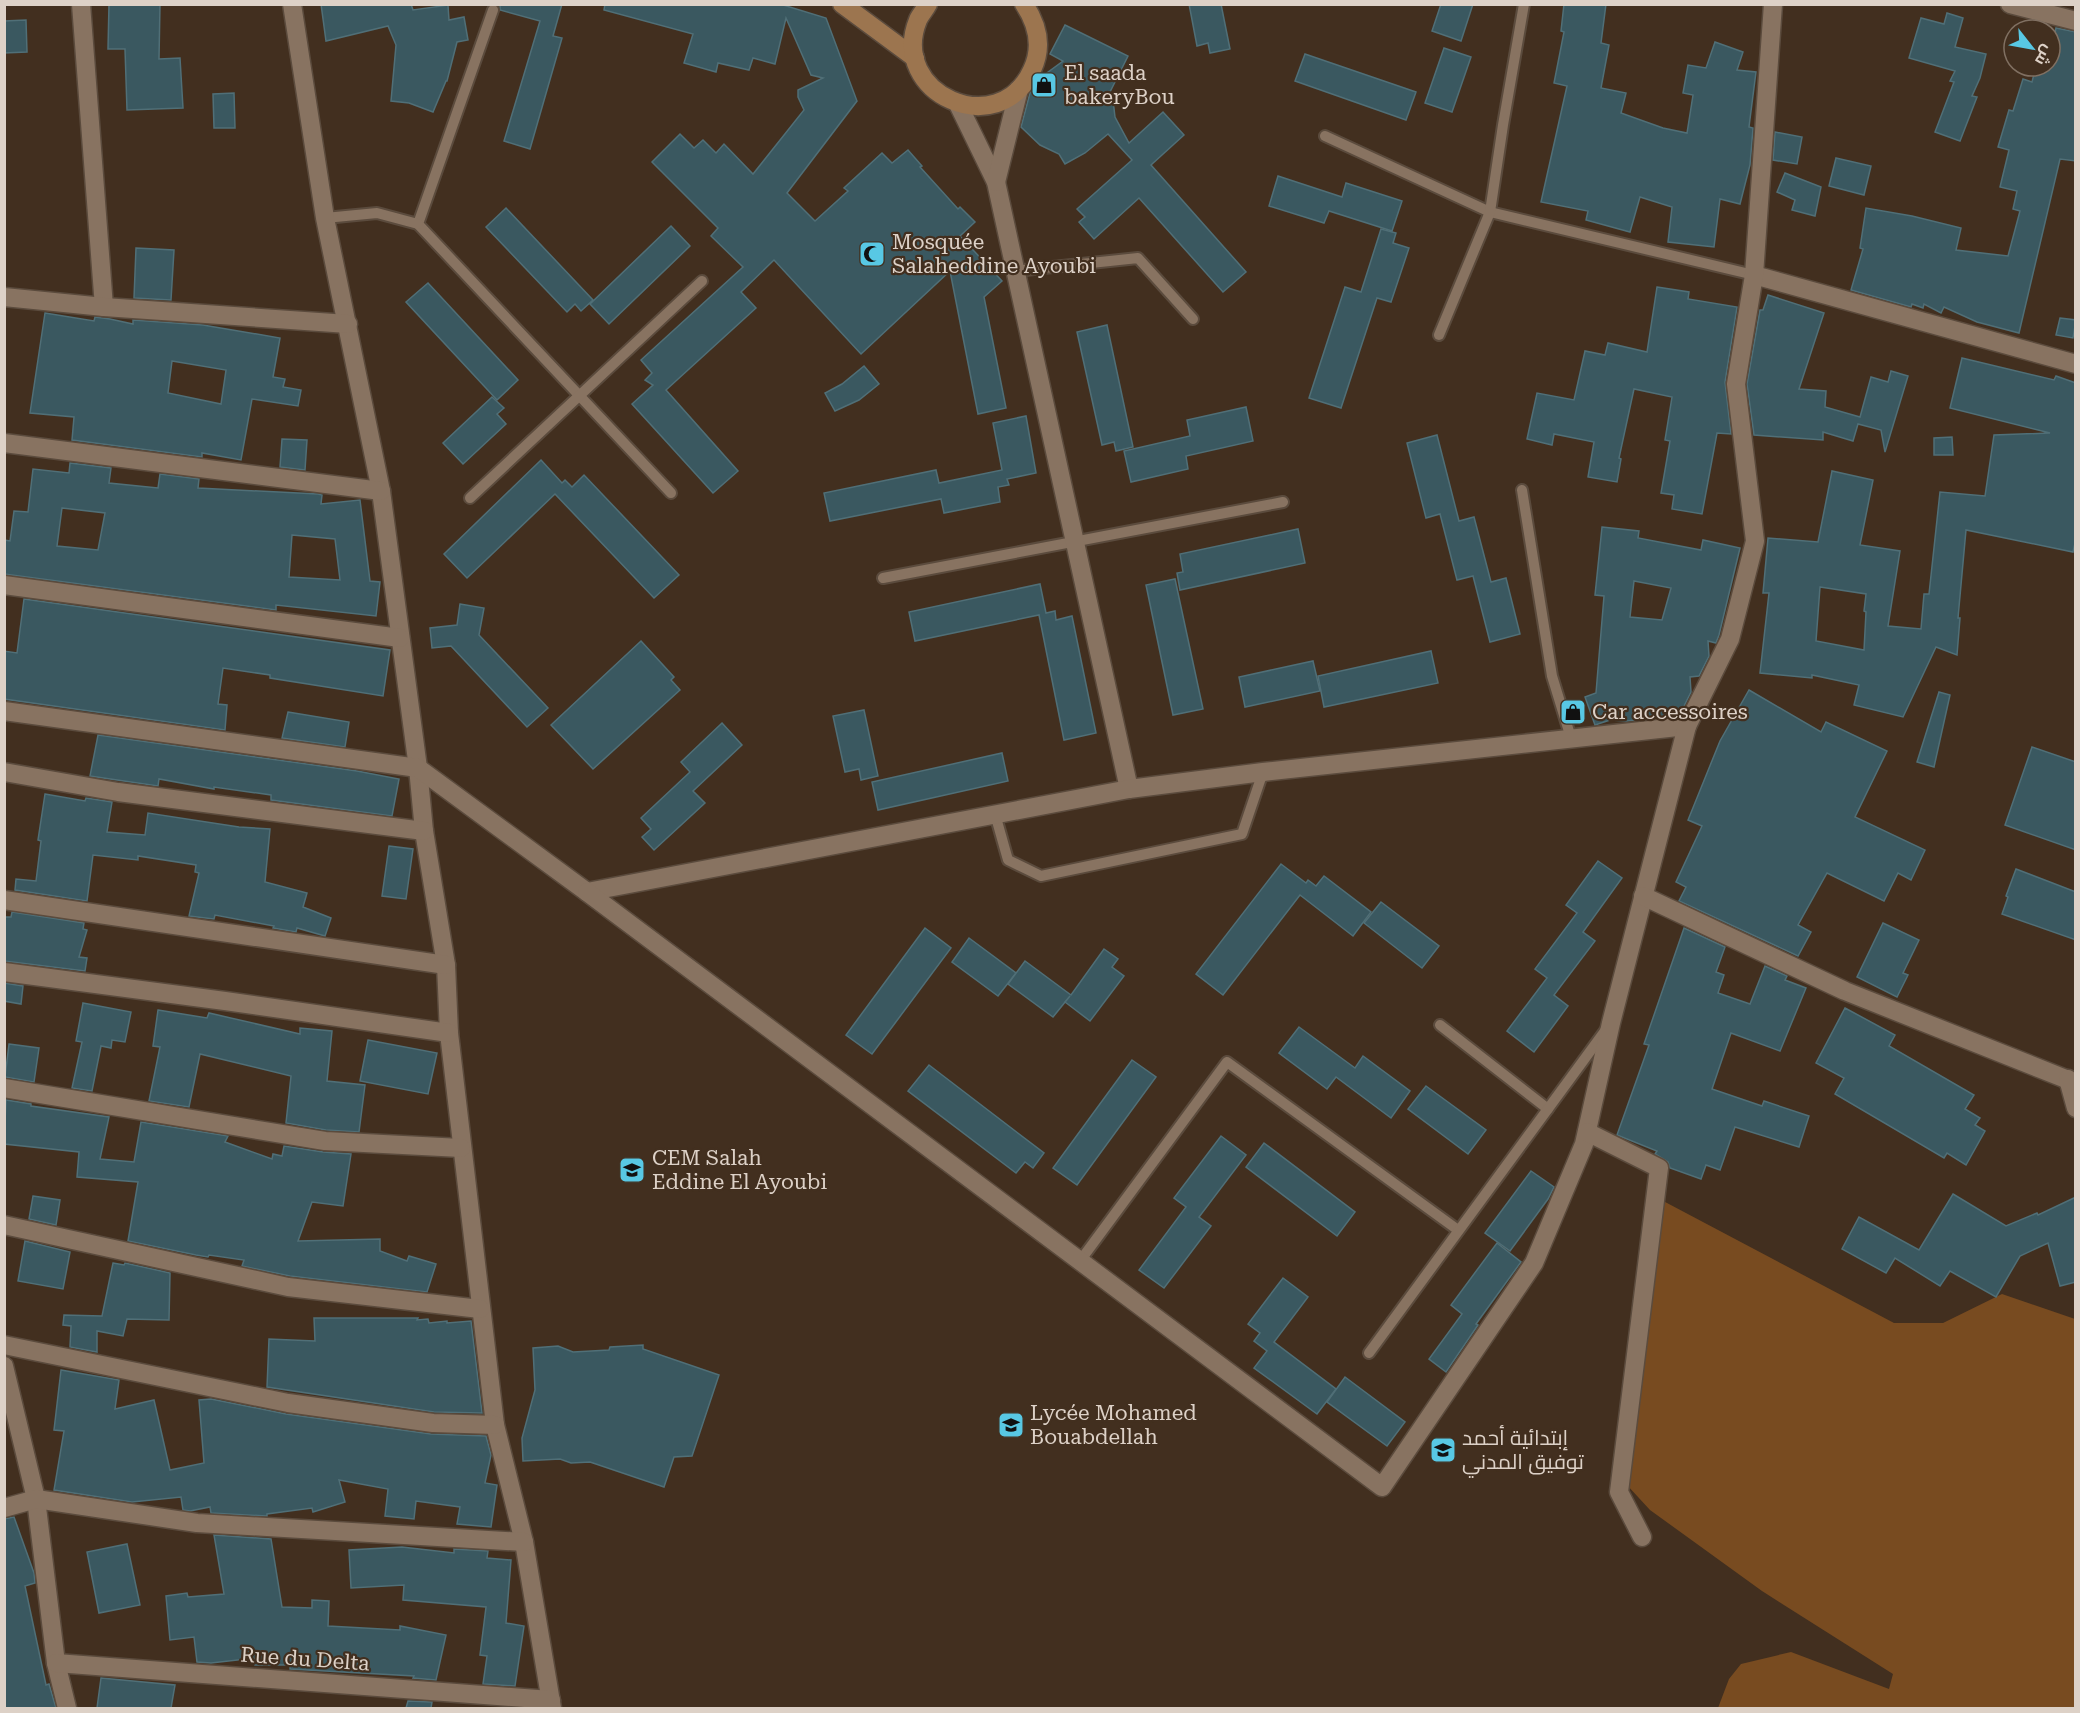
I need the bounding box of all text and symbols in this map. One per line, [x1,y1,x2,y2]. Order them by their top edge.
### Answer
north arrow [2002,18,2062,78]
text: ش [2031,42,2058,69]
place label: El saada bakeryBou [1064,61,1175,109]
shop icon: El saada bakeryBou [1029,70,1059,100]
place label: Mosquée Salaheddine Ayoubi [892,230,1096,278]
mosque icon: Mosquée Salaheddine Ayoubi [857,239,887,269]
shop icon: Car accessoires [1558,697,1588,727]
place label: Car accessoires [1592,700,1748,724]
place label: CEM Salah Eddine El Ayoubi [652,1146,827,1194]
school or university icon: CEM Salah Eddine El Ayoubi [617,1155,647,1185]
place label: Lycée Mohamed Bouabdellah [1030,1401,1197,1449]
school or university icon: Lycée Mohamed Bouabdellah [996,1410,1026,1440]
place label: إبتدائية أحمد توفيق المدني [1462,1425,1584,1478]
school or university icon: إبتدائية أحمد توفيق المدني [1428,1435,1458,1465]
street label: Rue du Delta [240,1643,371,1676]

